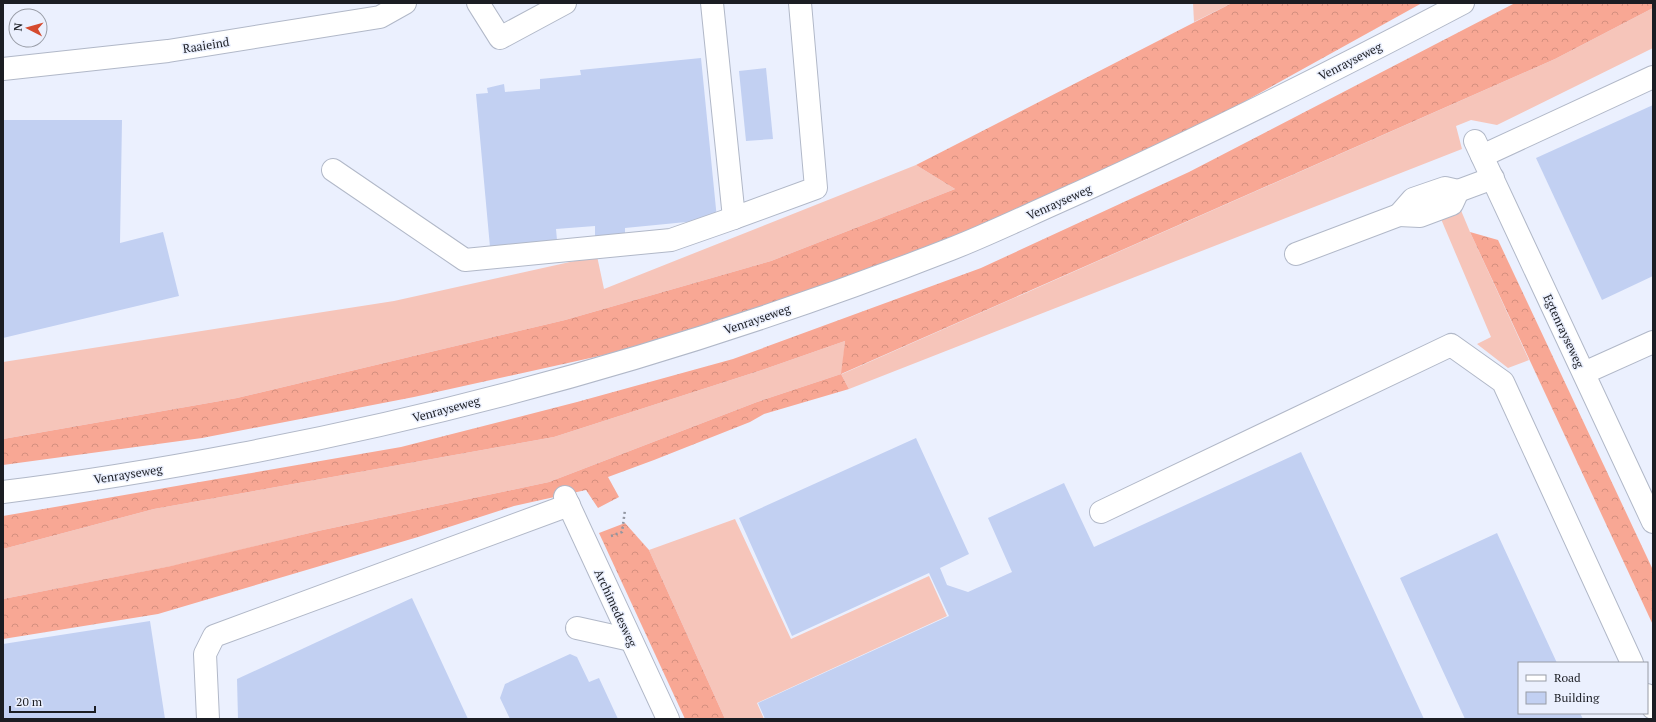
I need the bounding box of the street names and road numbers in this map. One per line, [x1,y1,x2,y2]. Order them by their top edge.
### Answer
street label: Raaieind [182,34,231,56]
street label: Venrayseweg [1316,38,1385,83]
street label: Venrayseweg [1024,181,1094,223]
street label: Egtenrayseweg [1540,292,1588,371]
street label: Venrayseweg [722,300,793,337]
street label: Venrayseweg [411,393,482,425]
street label: Venrayseweg [93,461,164,487]
street label: Archimedesweg [591,567,641,650]

